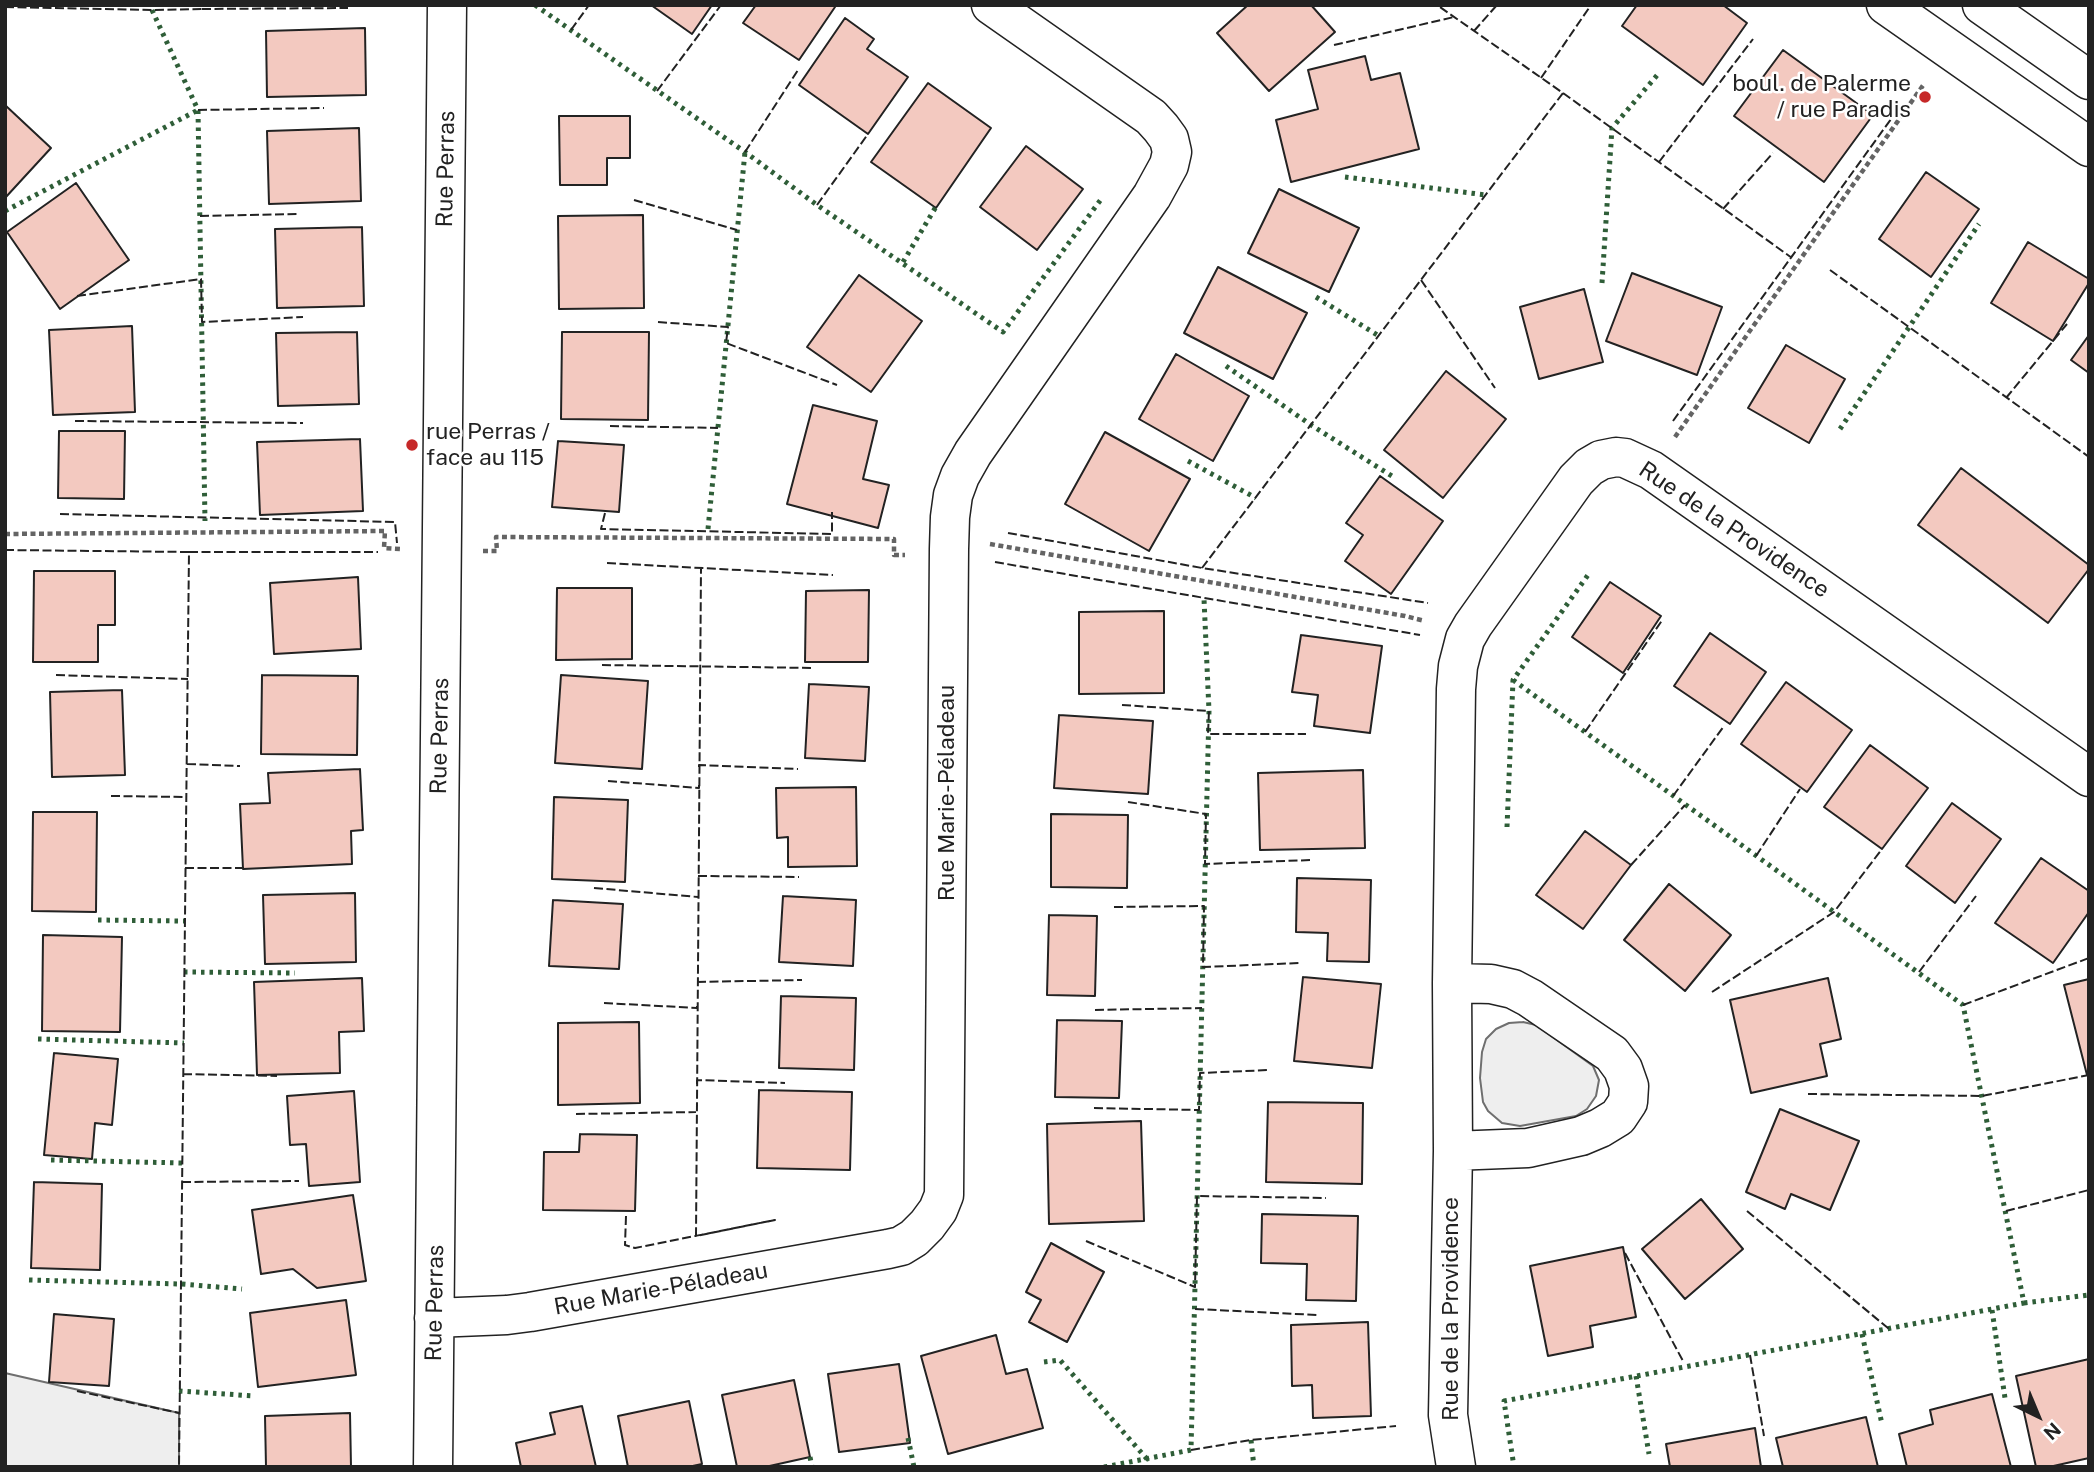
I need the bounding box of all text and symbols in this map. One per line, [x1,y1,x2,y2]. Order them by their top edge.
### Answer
place label: boul. de Palerme / rue Paradis [1732,70,1911,124]
marker: boul. de Palerme / rue Paradis [1917,89,1933,105]
street label: Rue Perras [431,110,461,228]
place label: rue Perras / face au 115 [426,418,550,472]
marker: rue Perras / face au 115 [404,437,420,453]
street label: Rue de la Providence [1634,456,1834,604]
street label: Rue Perras [425,677,455,795]
street label: Rue Marie-Péladeau [933,685,961,901]
street label: Rue de la Providence [1437,1197,1465,1421]
street label: Rue Perras [420,1244,450,1362]
street label: Rue Marie-Péladeau [552,1257,770,1321]
north arrow [2003,1381,2073,1451]
text: N [2039,1418,2065,1444]

